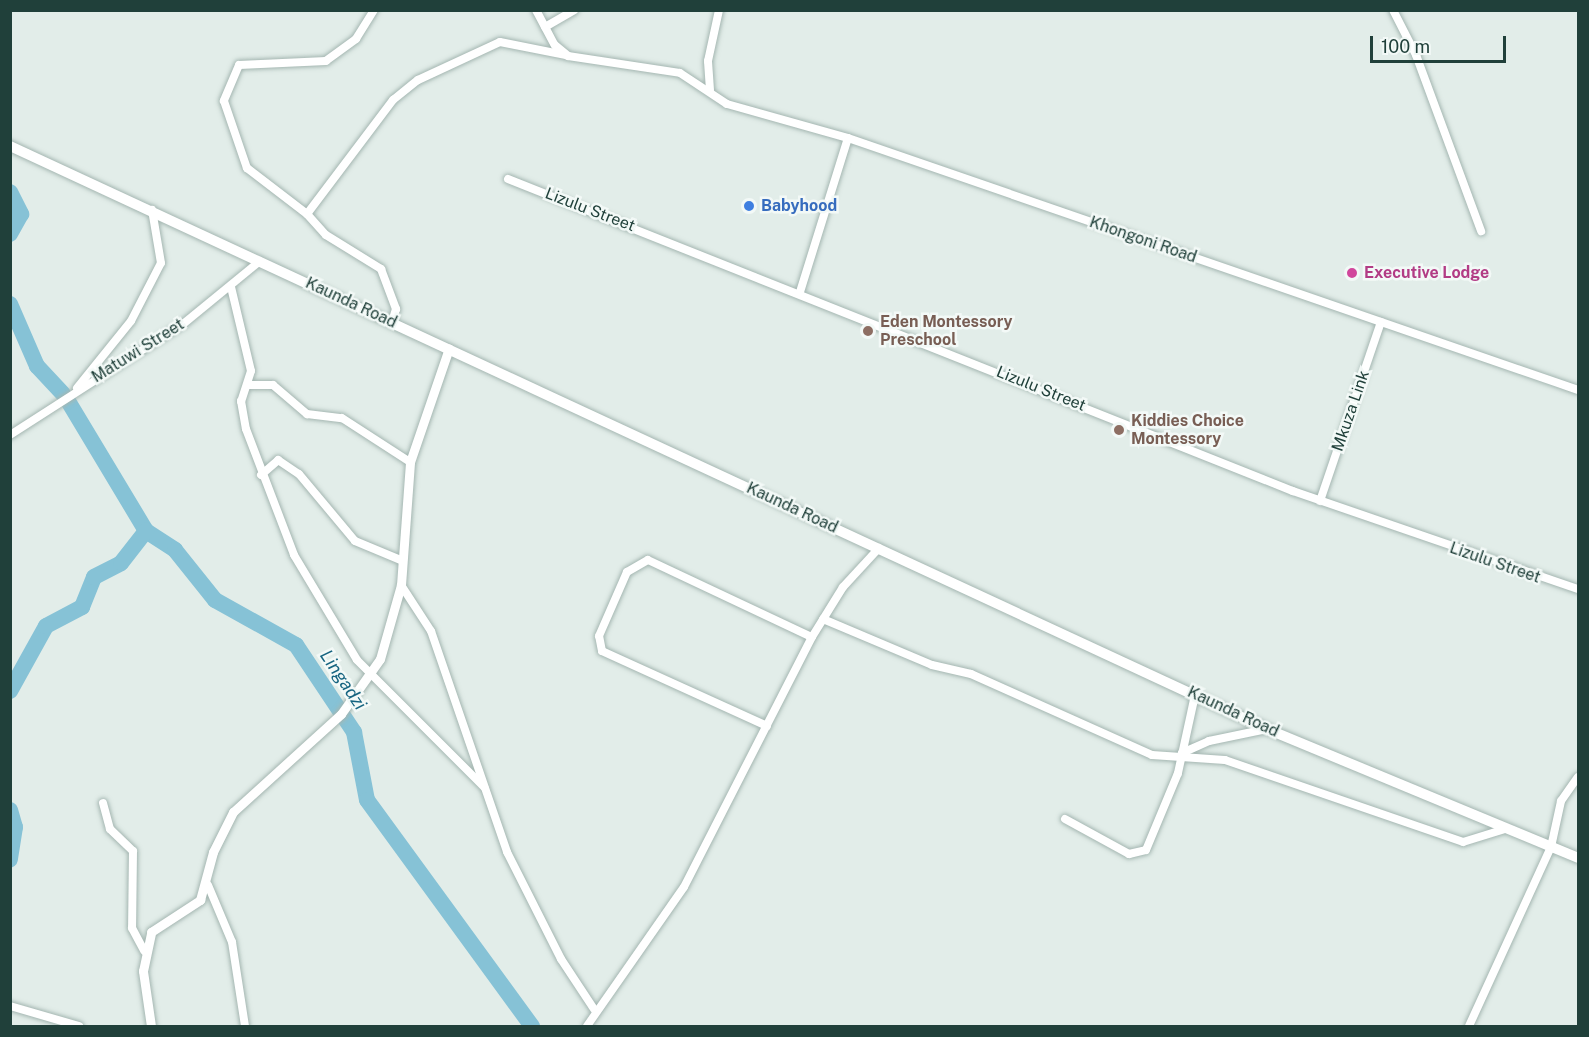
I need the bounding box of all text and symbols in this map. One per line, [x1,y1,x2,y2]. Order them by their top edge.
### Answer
scale bar [1373,24,1510,62]
text: 100 m [1381,36,1430,57]
street label: Lizulu Street [542,184,638,236]
place label: Babyhood [761,196,837,216]
marker: Babyhood [742,199,756,213]
street label: Khongoni Road [1087,213,1199,267]
place label: Executive Lodge [1364,263,1489,283]
marker: Executive Lodge [1345,266,1359,280]
street label: Kaunda Road [302,274,400,332]
place label: Eden Montessory Preschool [880,312,1012,350]
street label: Matuwi Street [88,315,188,387]
marker: Eden Montessory Preschool [861,324,875,338]
street label: Lizulu Street [993,362,1089,416]
street label: Mkuza Link [1328,368,1374,454]
place label: Kiddies Choice Montessory [1131,411,1244,449]
marker: Kiddies Choice Montessory [1112,423,1126,437]
street label: Kaunda Road [743,479,841,537]
street label: Lizulu Street [1447,538,1543,588]
water label: Lingadzi [315,646,371,714]
street label: Kaunda Road [1184,683,1282,741]

